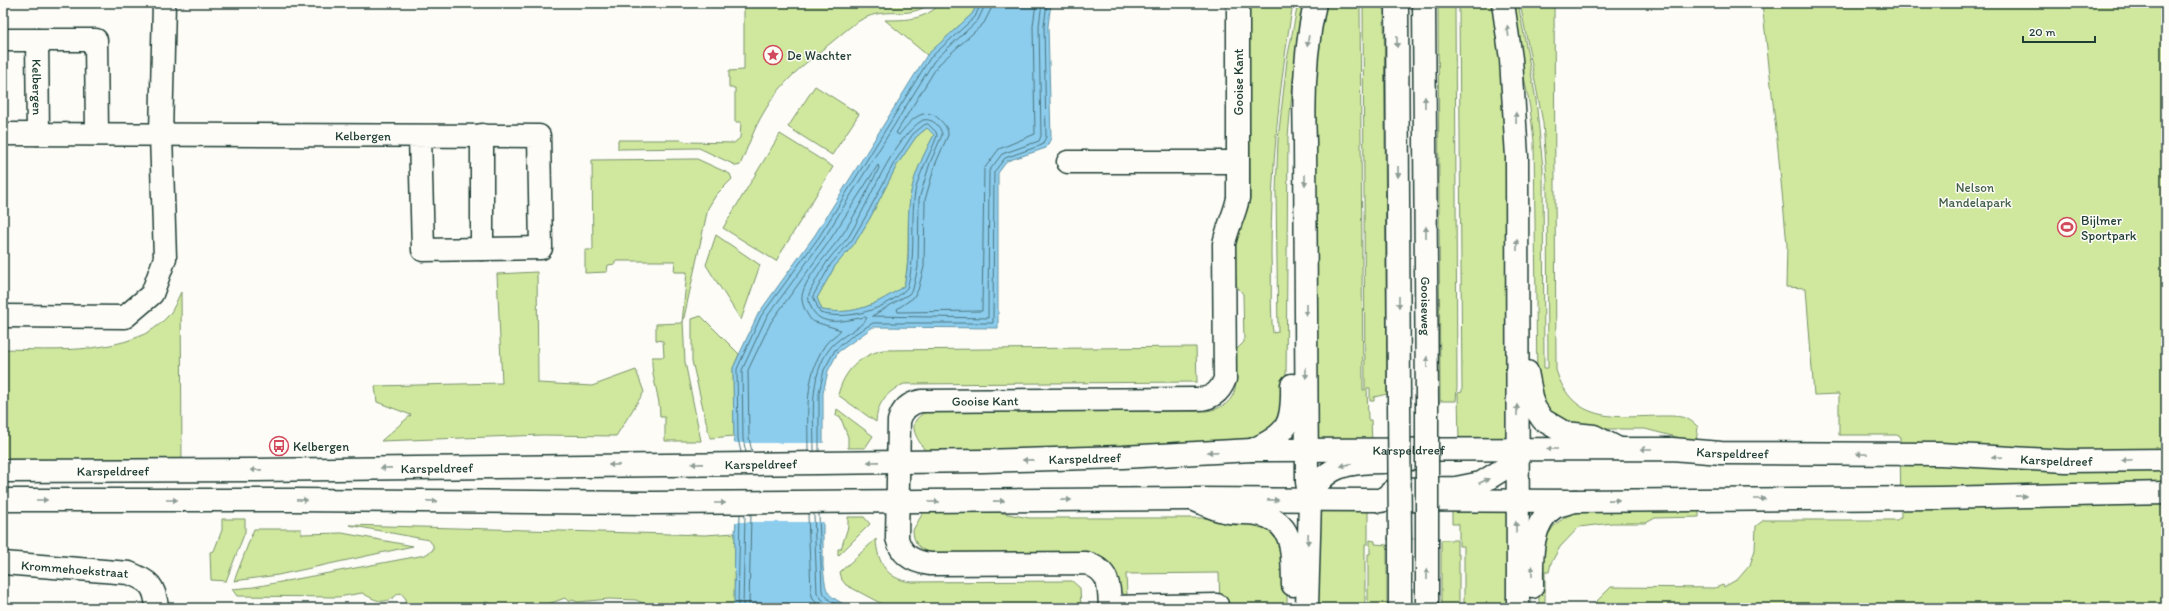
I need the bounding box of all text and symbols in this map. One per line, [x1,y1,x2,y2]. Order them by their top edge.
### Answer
scale bar [2023,18,2095,44]
one-way arrow [1505,25,1511,37]
text: 20 m [2029,25,2056,39]
one-way arrow [1305,35,1312,47]
one-way arrow [1394,36,1400,49]
place icon: De Wachter [762,44,784,66]
place label: De Wachter [787,48,852,63]
street label: Gooise Kant [1231,48,1246,115]
street label: Kelbergen [30,59,45,115]
one-way arrow [1422,95,1428,108]
one-way arrow [1512,112,1519,124]
street label: Kelbergen [335,128,391,143]
one-way arrow [1395,166,1401,179]
one-way arrow [1302,174,1308,187]
park label: Nelson Mandelapark [1938,180,2012,210]
place label: Bijlmer Sportpark [2081,213,2137,243]
sports icon: Bijlmer Sportpark [2056,216,2078,238]
one-way arrow [1423,225,1429,238]
one-way arrow [1514,238,1520,251]
street label: Gooiseweg [1419,276,1434,336]
one-way arrow [1396,296,1402,309]
one-way arrow [1303,304,1309,317]
one-way arrow [1424,355,1430,368]
one-way arrow [1303,367,1309,380]
street label: Gooise Kant [952,393,1019,408]
one-way arrow [1514,403,1520,416]
bus stop icon: Kelbergen [268,435,290,457]
place label: Kelbergen [293,439,349,454]
street label: Karspeldreef [1372,442,1445,457]
street label: Karspeldreef [1696,444,1769,461]
one-way arrow [1545,446,1558,452]
one-way arrow [1639,446,1652,452]
one-way arrow [1206,449,1219,455]
street label: Karspeldreef [1049,450,1121,467]
one-way arrow [1855,451,1868,457]
street label: Karspeldreef [2020,451,2093,469]
one-way arrow [1991,453,2003,460]
street label: Karspeldreef [725,456,797,472]
one-way arrow [1021,457,1034,463]
one-way arrow [2120,457,2133,463]
one-way arrow [866,459,879,465]
street label: Karspeldreef [401,460,473,476]
one-way arrow [690,461,703,467]
one-way arrow [607,462,620,468]
street label: Karspeldreef [77,463,149,478]
one-way arrow [1340,463,1352,469]
one-way arrow [379,465,392,471]
one-way arrow [249,467,262,473]
one-way arrow [1478,478,1490,484]
one-way arrow [2015,493,2027,500]
one-way arrow [1754,496,1767,502]
one-way arrow [36,497,49,503]
one-way arrow [166,497,179,503]
one-way arrow [296,497,309,503]
one-way arrow [1060,497,1073,503]
one-way arrow [1267,497,1280,503]
one-way arrow [1608,497,1621,503]
one-way arrow [426,498,439,504]
one-way arrow [993,498,1006,504]
one-way arrow [928,499,941,505]
one-way arrow [714,500,727,506]
one-way arrow [1513,521,1520,533]
one-way arrow [1305,533,1312,545]
street label: Krommehoekstraat [20,557,129,580]
one-way arrow [1529,564,1535,577]
one-way arrow [1424,567,1430,580]

